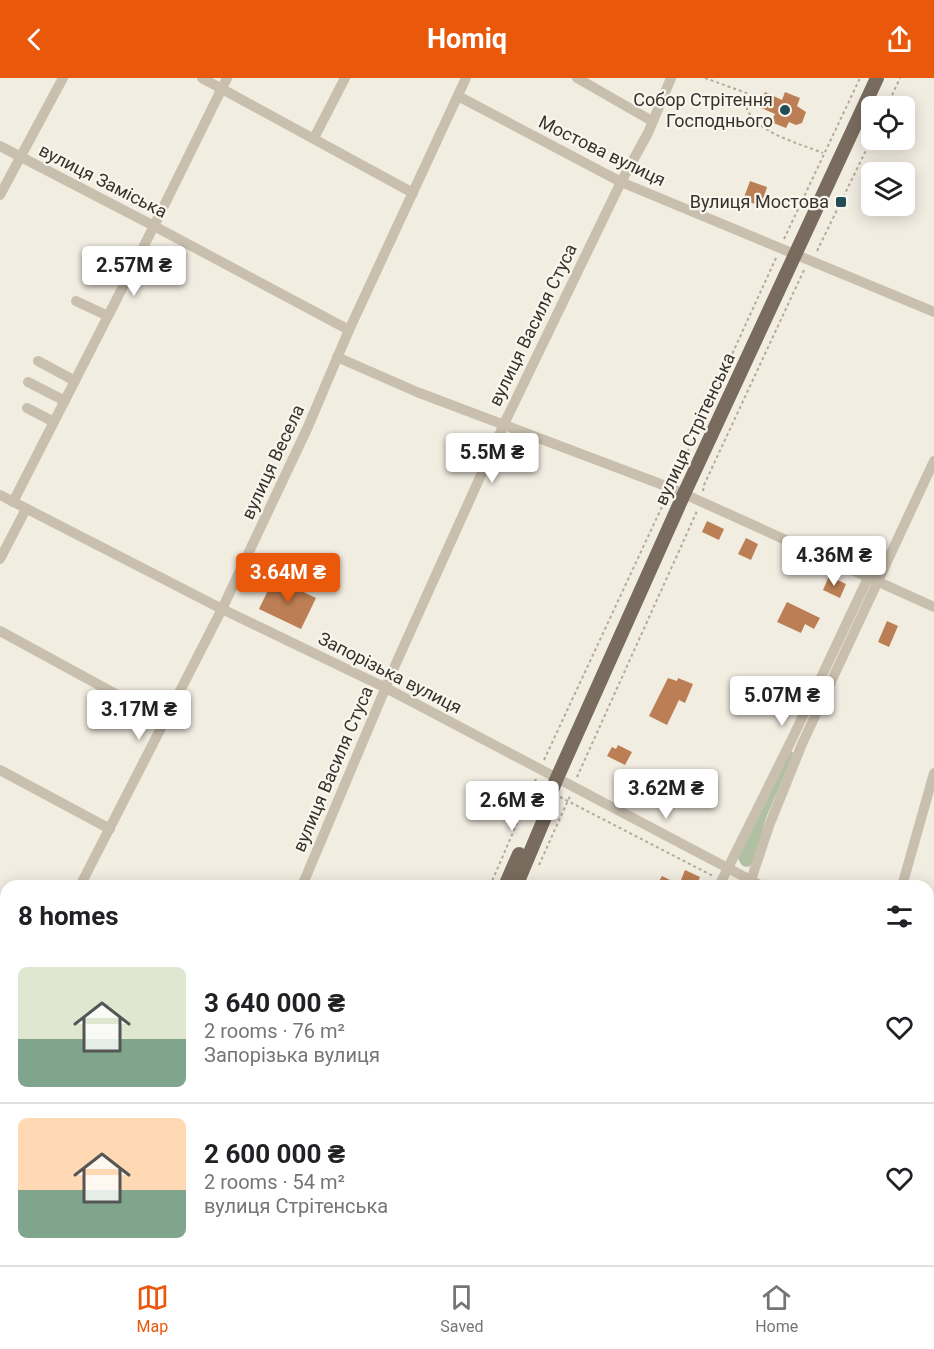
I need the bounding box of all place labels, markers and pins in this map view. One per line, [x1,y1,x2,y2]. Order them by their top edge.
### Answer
place label: Собор Стрітення Господнього [633,89,773,131]
marker: Собор Стрітення Господнього [778,103,792,117]
place label: Вулиця Мостова [690,191,829,212]
marker: Вулиця Мостова [834,195,848,209]
pin: 2.57M ₴ [79,246,189,297]
pin: 5.5M ₴ [443,433,541,484]
pin: 4.36M ₴ [779,536,889,587]
pin: 3.64M ₴ [233,553,343,604]
pin: 5.07M ₴ [727,676,837,727]
pin: 3.17M ₴ [84,690,194,741]
pin: 3.62M ₴ [611,769,721,820]
pin: 2.6M ₴ [463,781,561,832]

